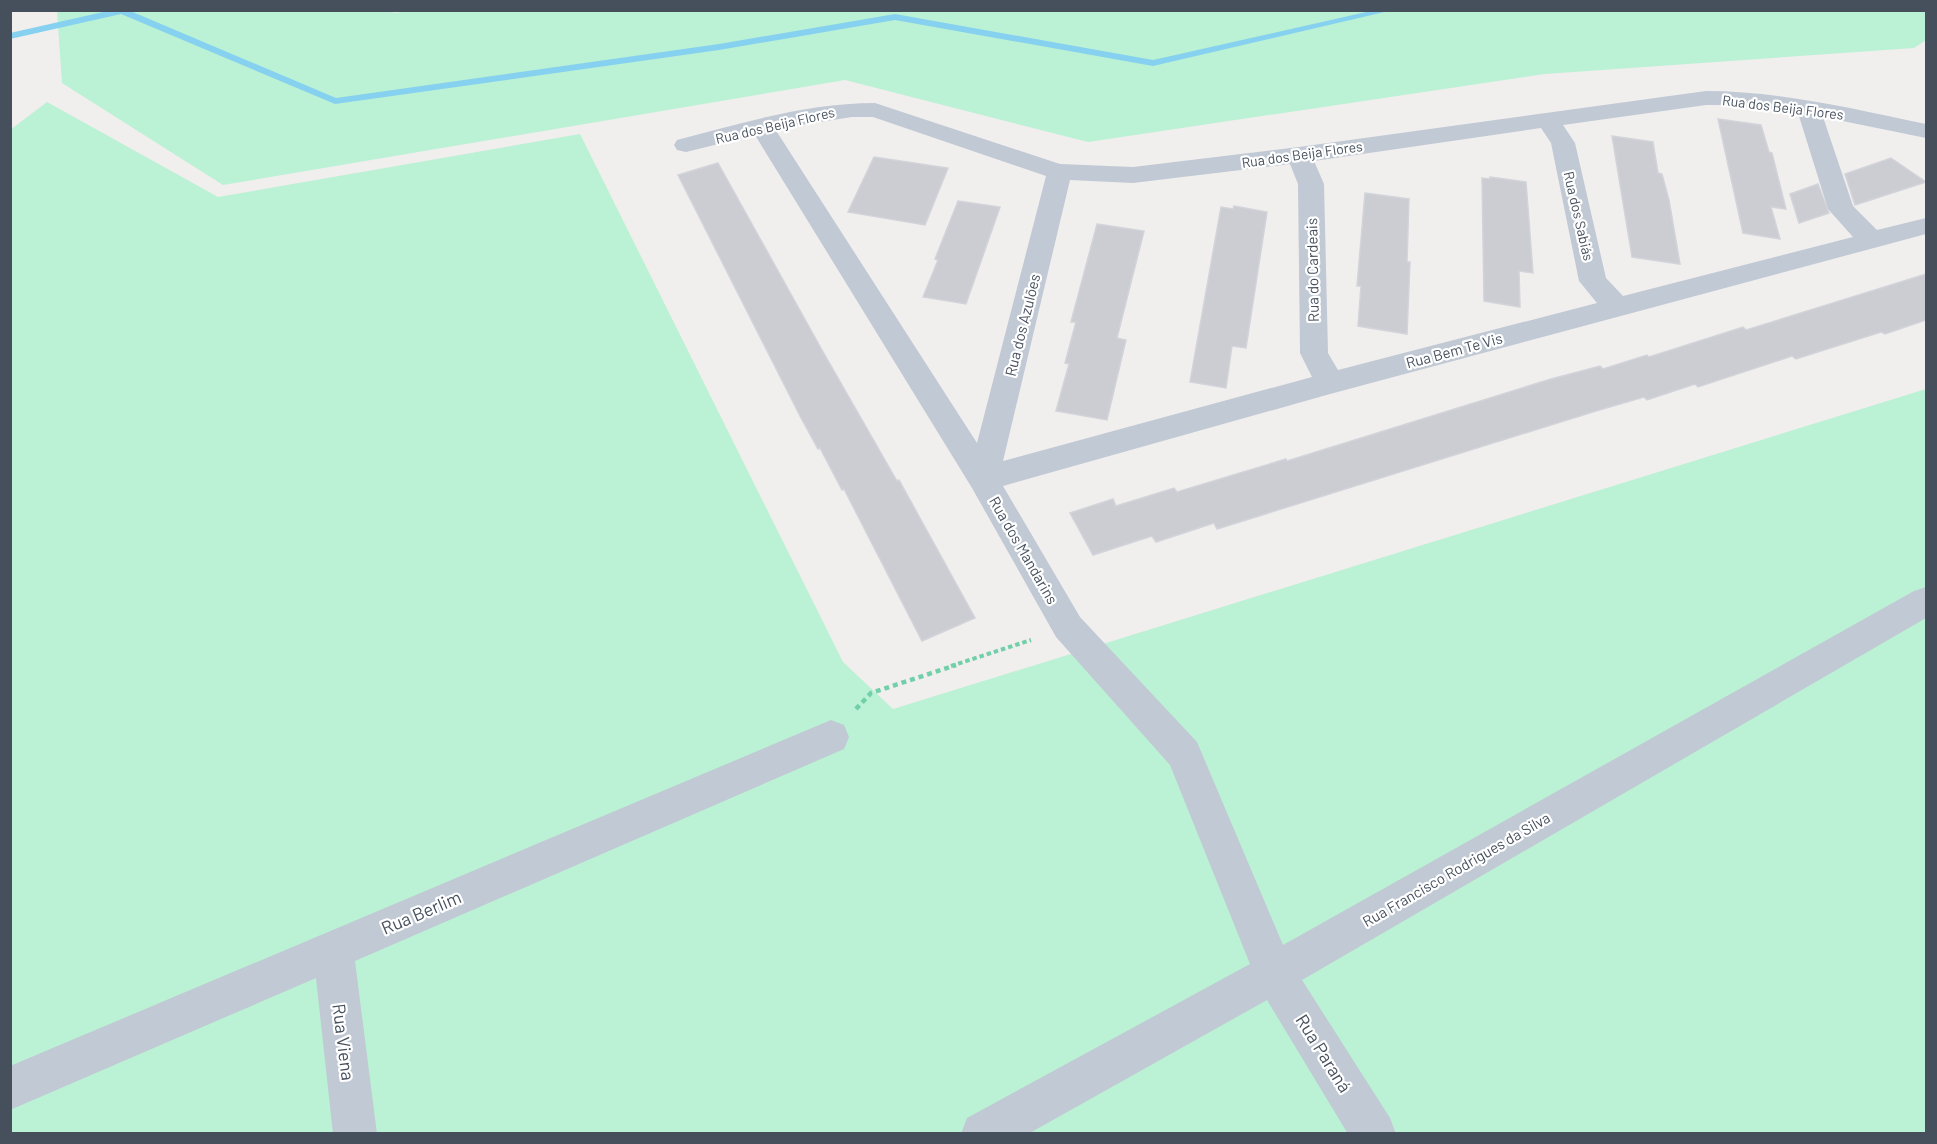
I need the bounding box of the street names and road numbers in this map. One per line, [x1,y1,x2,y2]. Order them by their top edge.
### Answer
street label: Rua dos Beija Flores [1721,91,1845,123]
street label: Rua dos Beija Flores [714,103,837,147]
street label: Rua dos Beija Flores [1240,137,1364,171]
street label: Rua dos Sabiás [1560,170,1598,263]
street label: Rua do Cardeais [1302,218,1322,322]
street label: Rua dos Azulões [1001,272,1043,378]
street label: Rua Bem Te Vis [1404,328,1504,372]
street label: Rua dos Mandarins [986,493,1062,607]
street label: Rua Francisco Rodrigues da Silva [1359,808,1553,930]
street label: Rua Berlim [378,885,464,939]
street label: Rua Viena [328,1002,360,1082]
street label: Rua Paraná [1291,1010,1357,1096]

